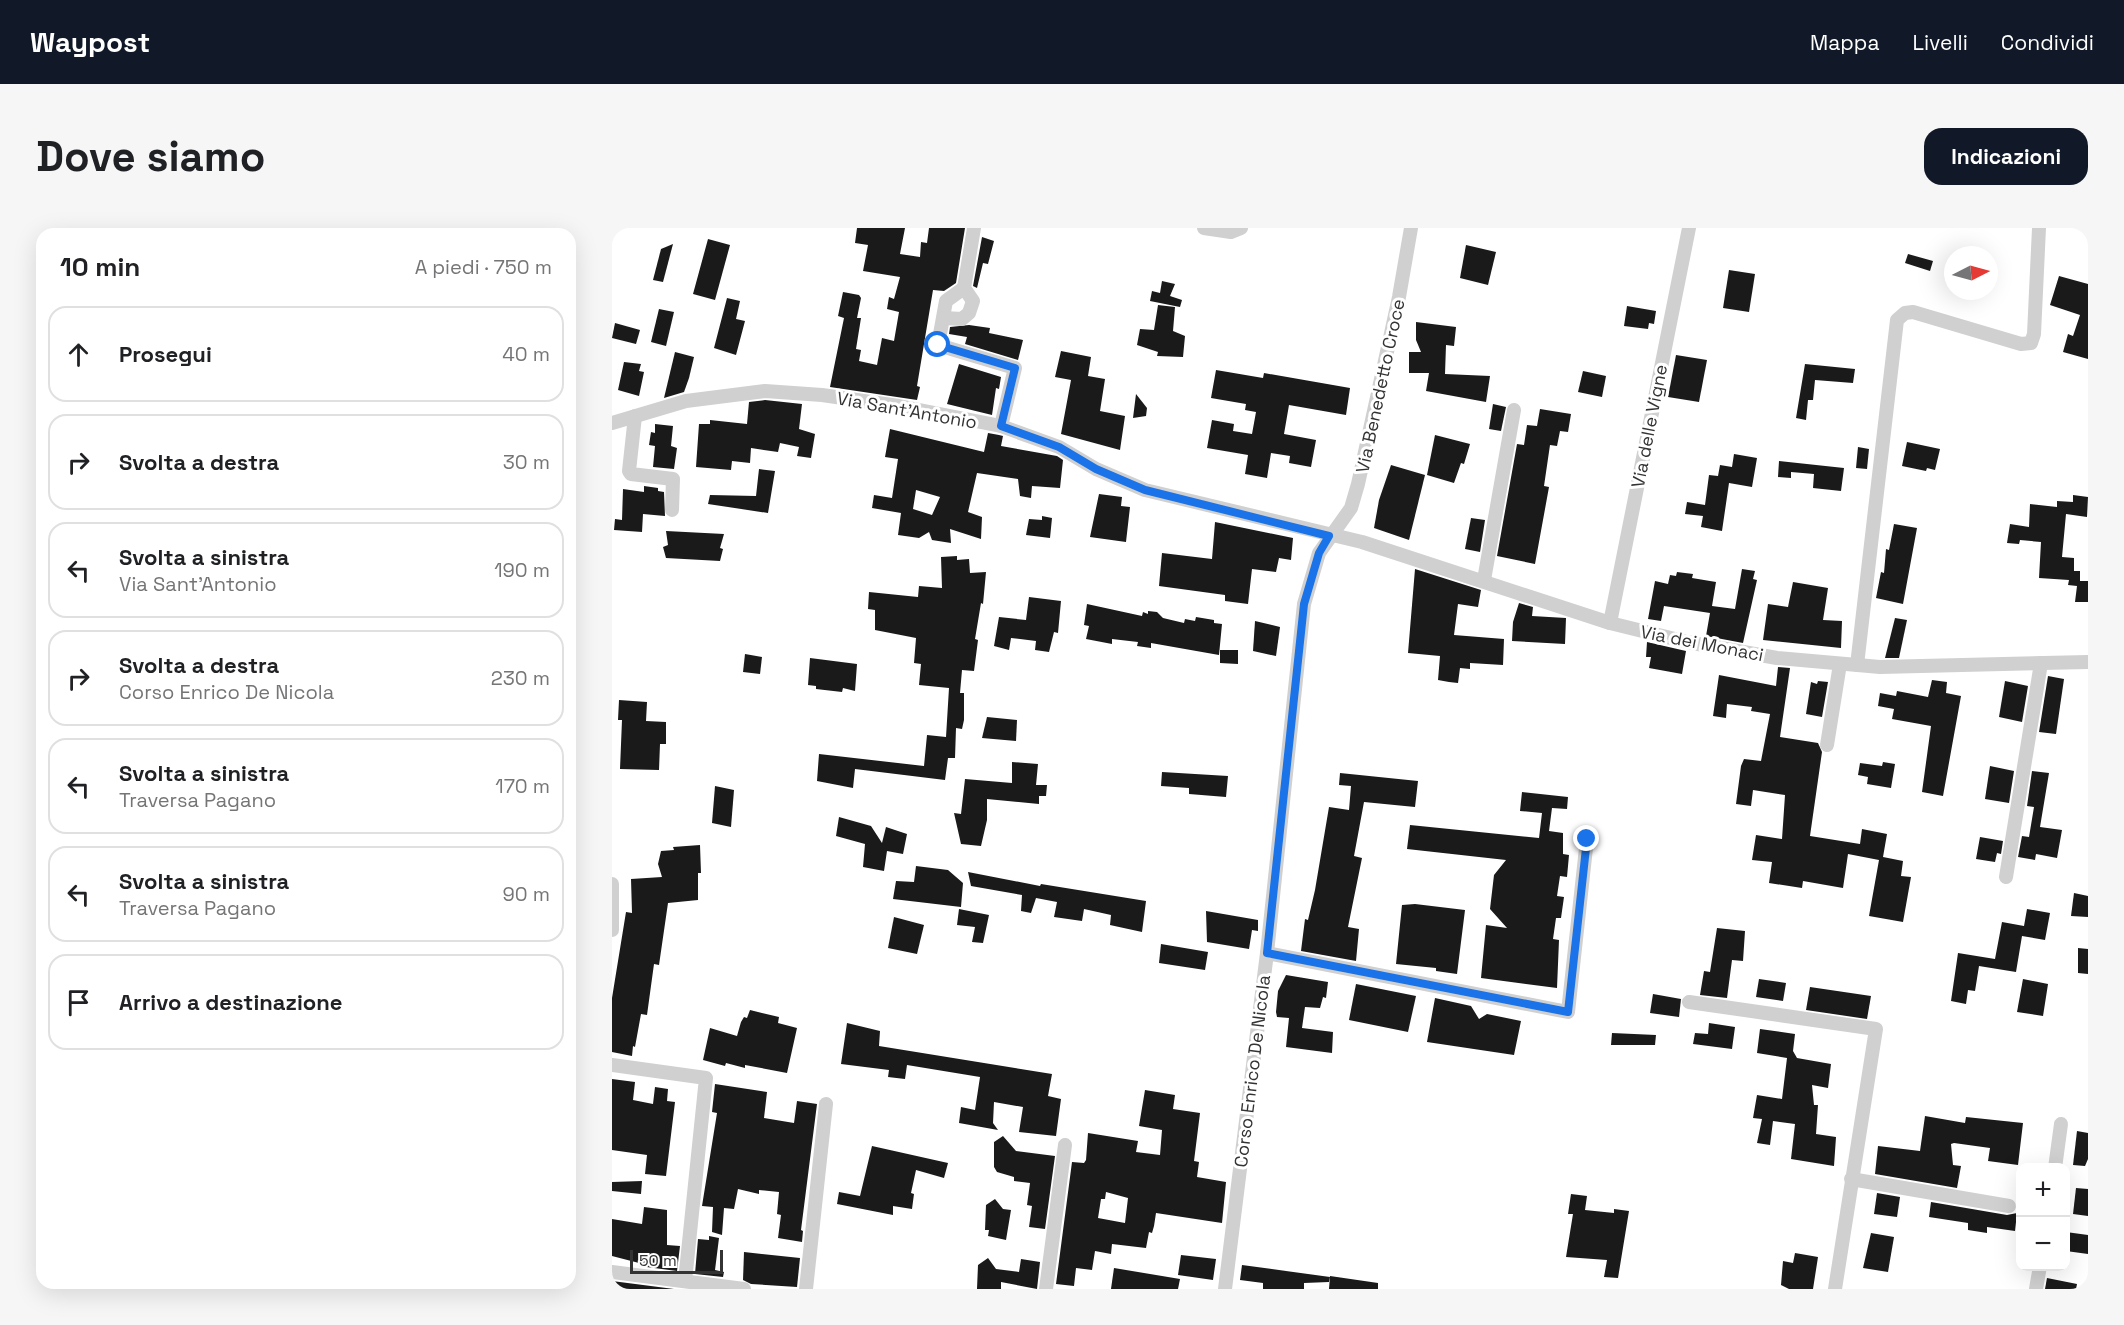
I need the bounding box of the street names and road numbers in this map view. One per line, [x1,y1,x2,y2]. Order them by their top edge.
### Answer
street label: Via Benedetto Croce [1350,297,1410,475]
street label: Via delle Vigne [1626,362,1672,490]
street label: Via Sant'Antonio [835,386,979,434]
street label: Via dei Monaci [1639,620,1765,666]
street label: Corso Enrico De Nicola [1229,973,1275,1169]

